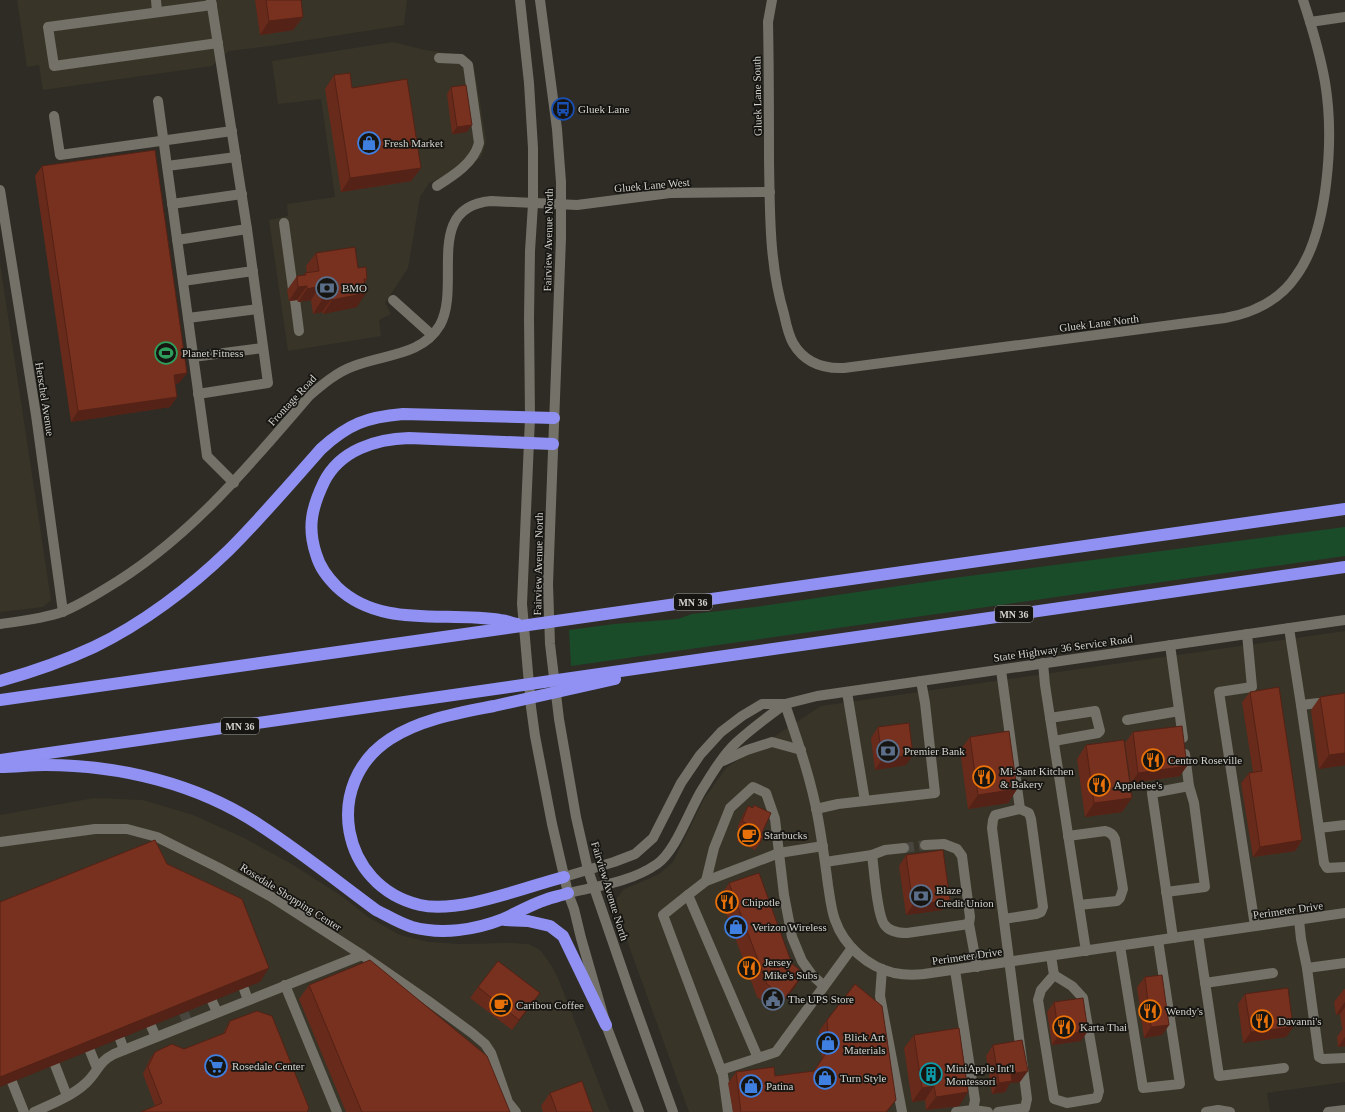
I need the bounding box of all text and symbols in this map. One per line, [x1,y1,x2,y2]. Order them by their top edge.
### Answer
street label: Gluek Lane South [750,55,764,136]
bus stop icon: Gluek Lane [550,96,576,122]
place label: Gluek Lane [578,103,630,115]
shop icon: Fresh Market [356,130,382,156]
place label: Fresh Market [384,137,443,149]
street label: Gluek Lane West [614,176,690,194]
street label: Fairview Avenue North [541,188,555,292]
bank icon: BMO [314,275,340,301]
place label: BMO [342,282,367,294]
street label: Gluek Lane North [1059,312,1140,334]
sports icon: Planet Fitness [153,340,179,366]
place label: Planet Fitness [182,347,243,359]
street label: Herschel Avenue [33,361,57,437]
street label: Frontage Road [265,372,319,428]
street label: Fairview Avenue North [531,512,545,616]
road number: MN 36 [674,594,712,610]
road number: MN 36 [995,606,1033,622]
street label: State Highway 36 Service Road [993,632,1134,664]
road number: MN 36 [221,718,259,734]
bank icon: Premier Bank [875,738,901,764]
place label: Premier Bank [904,745,965,757]
restaurant icon: Centro Roseville [1140,747,1166,773]
place label: Centro Roseville [1168,754,1242,766]
restaurant icon: Mi-Sant Kitchen & Bakery [971,764,997,790]
place label: Mi-Sant Kitchen & Bakery [1000,765,1074,790]
restaurant icon: Applebee's [1086,772,1112,798]
place label: Applebee's [1114,779,1162,791]
cafe icon: Starbucks [736,822,762,848]
place label: Starbucks [764,829,807,841]
street label: Fairview Avenue North [589,840,631,942]
street label: Rosedale Shopping Center [238,861,344,933]
bank icon: Blaze Credit Union [908,883,934,909]
place label: Blaze Credit Union [936,884,994,909]
restaurant icon: Chipotle [714,889,740,915]
place label: Chipotle [742,896,780,908]
street label: Perimeter Drive [1252,899,1324,921]
shop icon: Verizon Wireless [723,914,749,940]
place label: Verizon Wireless [752,921,827,933]
street label: Perimeter Drive [931,945,1003,967]
restaurant icon: Jersey Mike's Subs [736,955,762,981]
place label: Jersey Mike's Subs [764,956,818,981]
public building icon: The UPS Store [760,986,786,1012]
cafe icon: Caribou Coffee [488,992,514,1018]
place label: The UPS Store [788,993,854,1005]
restaurant icon: Wendy's [1137,998,1163,1024]
place label: Caribou Coffee [516,999,584,1011]
place label: Wendy's [1166,1005,1203,1017]
restaurant icon: Davanni's [1249,1008,1275,1034]
restaurant icon: Karta Thai [1051,1014,1077,1040]
place label: Davanni's [1278,1015,1322,1027]
place label: Karta Thai [1080,1021,1127,1033]
shop icon: Blick Art Materials [815,1030,841,1056]
place label: Blick Art Materials [844,1031,886,1056]
supermarket icon: Rosedale Center [203,1053,229,1079]
place label: Rosedale Center [232,1060,305,1072]
building icon: MiniApple Int'l Montessori [918,1061,944,1087]
place label: MiniApple Int'l Montessori [946,1062,1014,1087]
shop icon: Turn Style [812,1065,838,1091]
place label: Turn Style [840,1072,886,1084]
shop icon: Patina [738,1073,764,1099]
place label: Patina [766,1080,794,1092]

